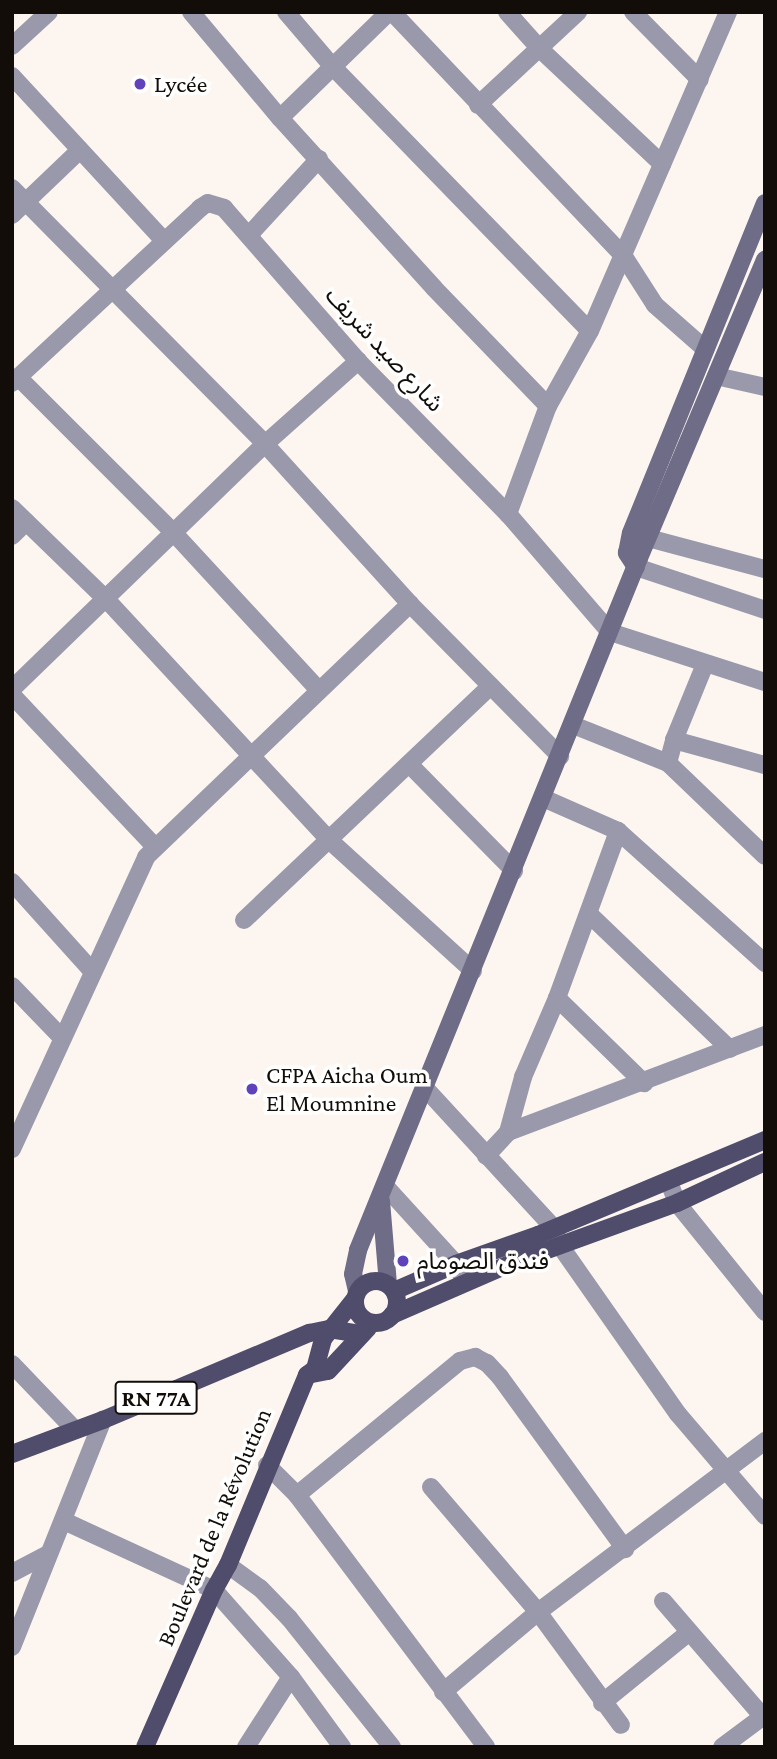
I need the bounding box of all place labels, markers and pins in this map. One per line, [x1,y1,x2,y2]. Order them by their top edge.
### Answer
place label: Lycée [154,70,207,98]
marker: Lycée [132,76,148,92]
place label: CFPA Aicha Oum El Moumnine [266,1061,428,1117]
marker: CFPA Aicha Oum El Moumnine [244,1081,260,1097]
place label: فندق الصومام [417,1247,549,1275]
marker: فندق الصومام [395,1253,411,1269]

